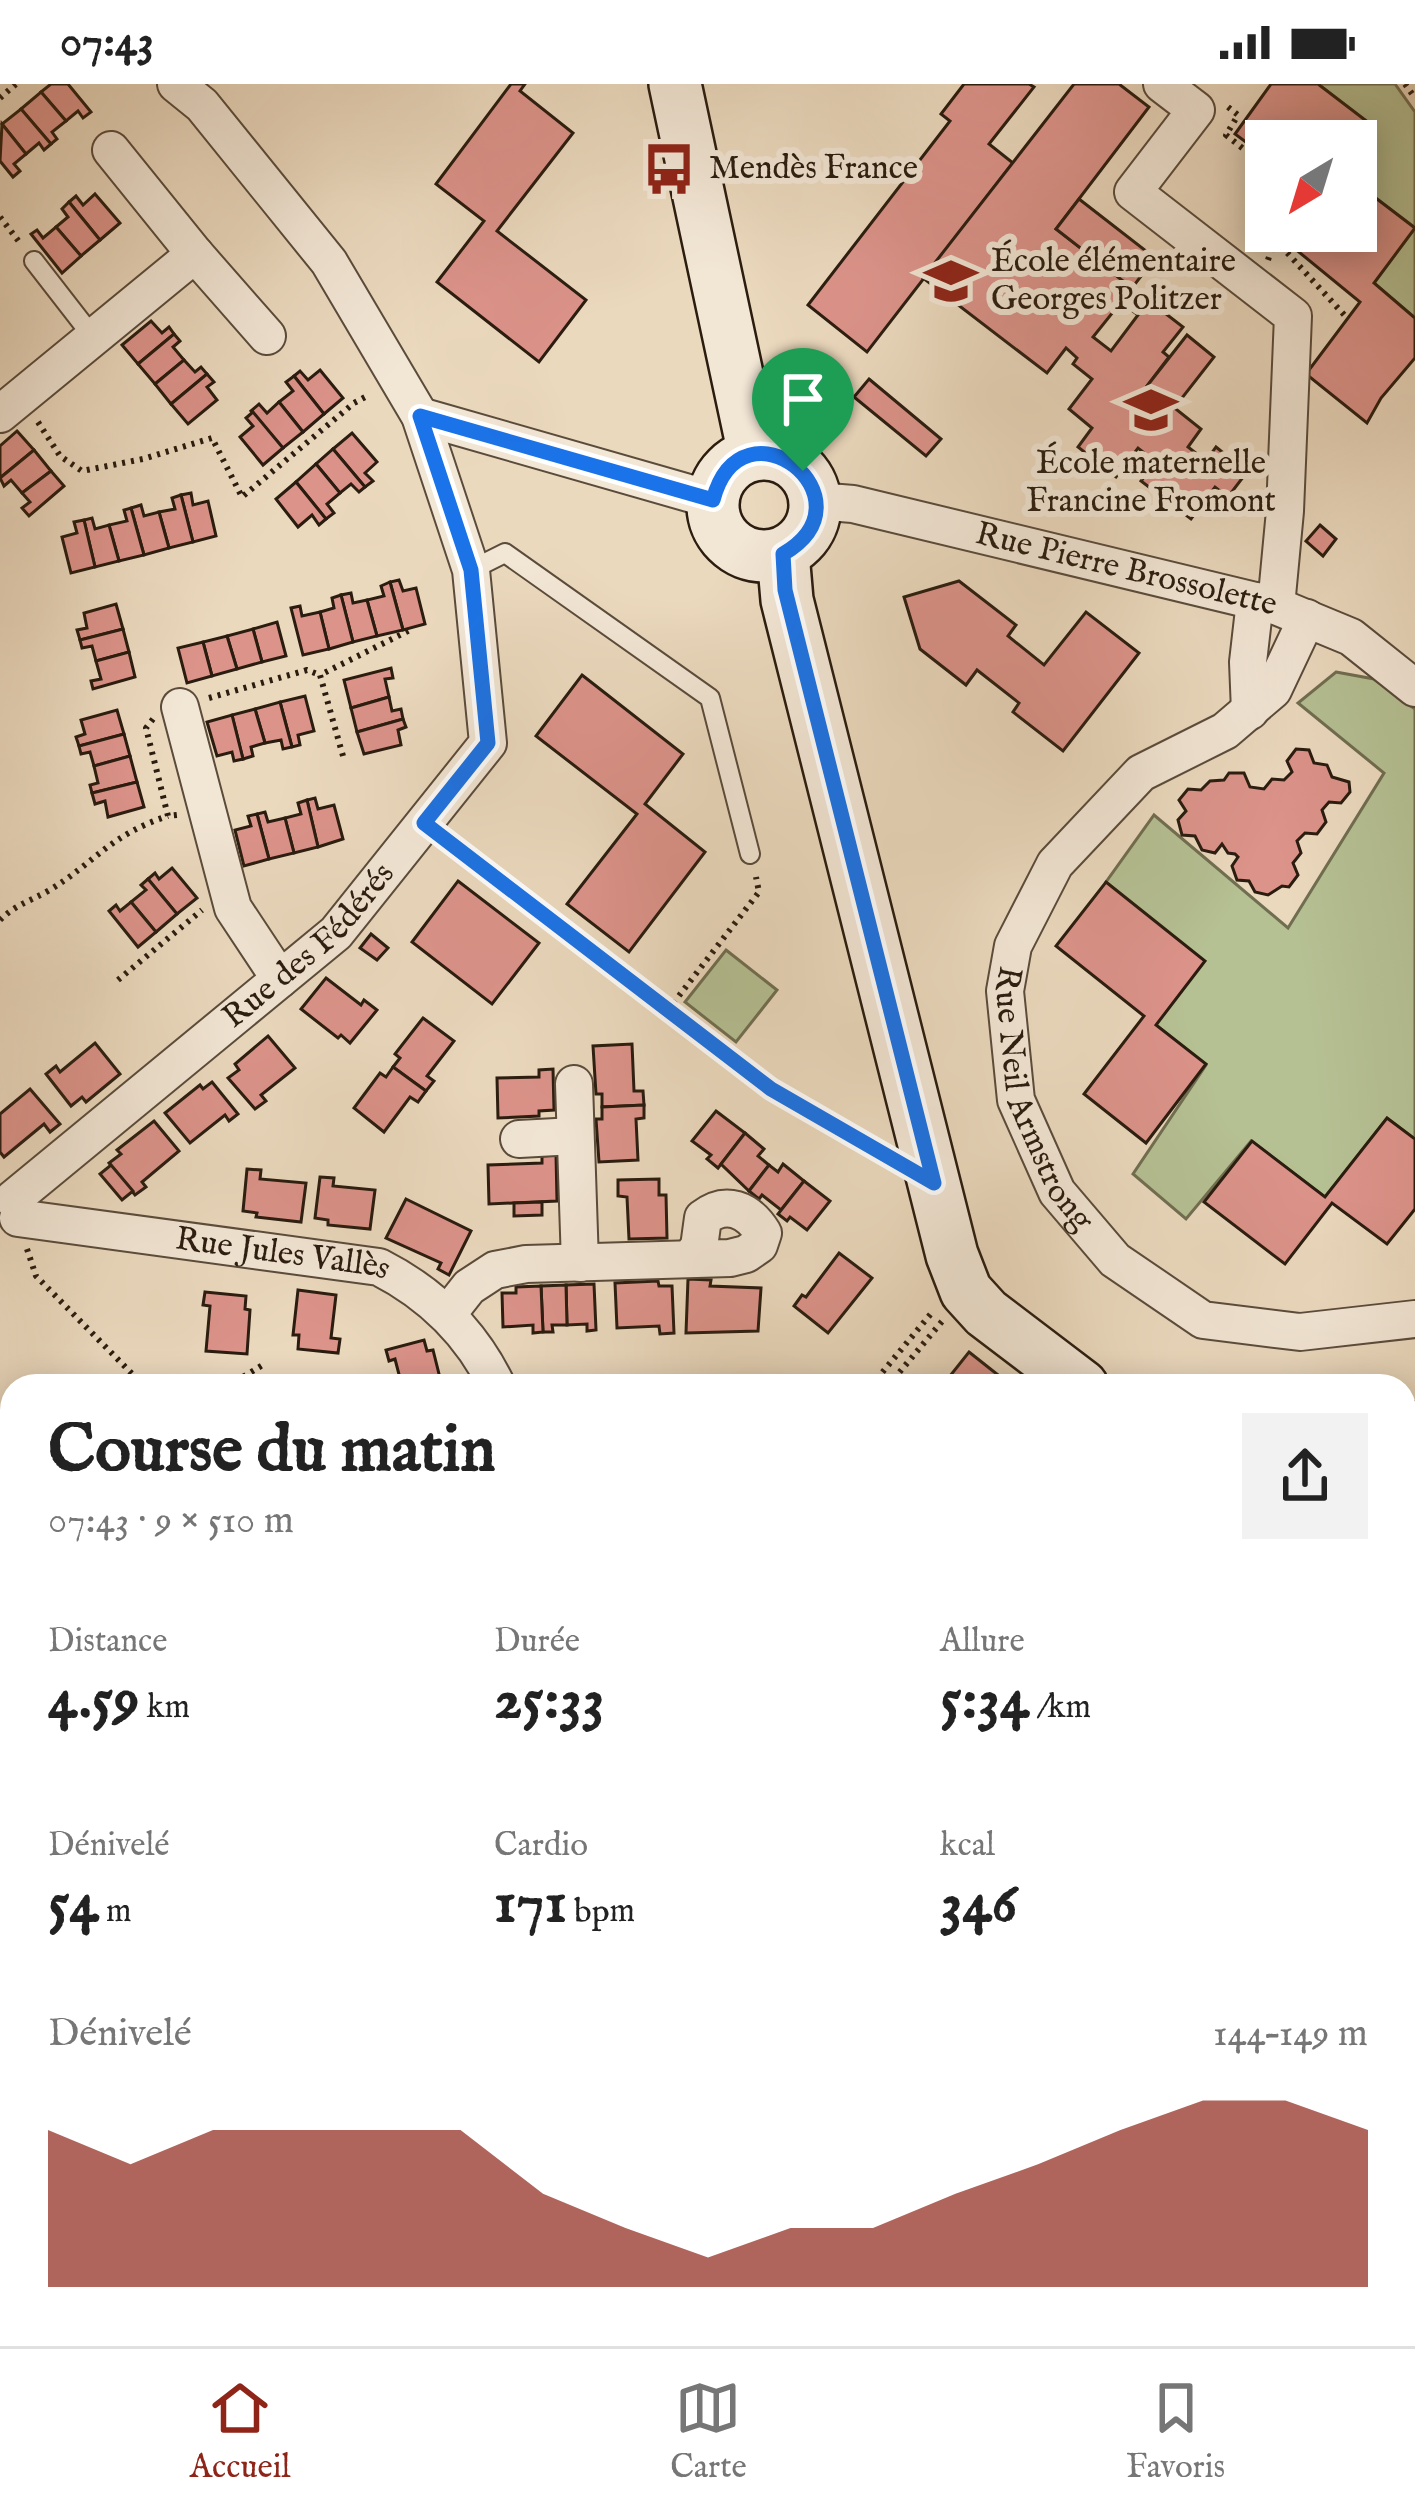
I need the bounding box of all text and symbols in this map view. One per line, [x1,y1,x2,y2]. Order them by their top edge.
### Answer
text: 07:43 [60,14,154,71]
north arrow [1245,120,1377,252]
map controls [1245,120,1377,252]
bus stop icon: Mendès France [640,140,698,198]
place label: Mendès France [709,148,918,190]
place label: École élémentaire Georges Politzer [991,239,1236,321]
school or university icon: École élémentaire Georges Politzer [922,252,980,310]
pin [752,348,854,471]
icon: arrive [770,366,836,432]
school or university icon: École maternelle Francine Fromont [1122,381,1180,439]
place label: École maternelle Francine Fromont [1026,441,1276,523]
street label: Rue Pierre Brossolette [971,513,1281,626]
street label: Rue des Fédérés [214,855,404,1038]
street label: Rue Neil Armstrong [984,963,1103,1241]
street label: Rue Jules Vallès [173,1219,398,1290]
text: Course du matin [48,1410,496,1494]
button: share [1242,1413,1368,1539]
text: 07:43 · 9 × 510 m [48,1497,294,1546]
text: Distance [48,1621,167,1663]
text: Durée [494,1621,580,1663]
text: Allure [940,1621,1025,1663]
text: 4.59 [48,1663,140,1739]
text: 25:33 [494,1663,604,1739]
text: 5:34 [940,1663,1029,1739]
text: km [140,1687,190,1729]
text: /km [1029,1687,1091,1729]
text: Dénivelé [48,1825,170,1867]
text: Cardio [494,1825,588,1867]
text: kcal [940,1825,995,1867]
text: 54 [48,1867,99,1943]
text: 171 [494,1867,567,1943]
text: 346 [940,1867,1017,1943]
text: m [99,1891,132,1933]
text: bpm [567,1891,635,1933]
text: Dénivelé [48,2010,192,2059]
text: 144–149 m [1213,2010,1368,2059]
tab: Accueil [190,2375,291,2489]
tab: Carte [670,2375,747,2489]
tab: Favoris [1126,2375,1225,2489]

